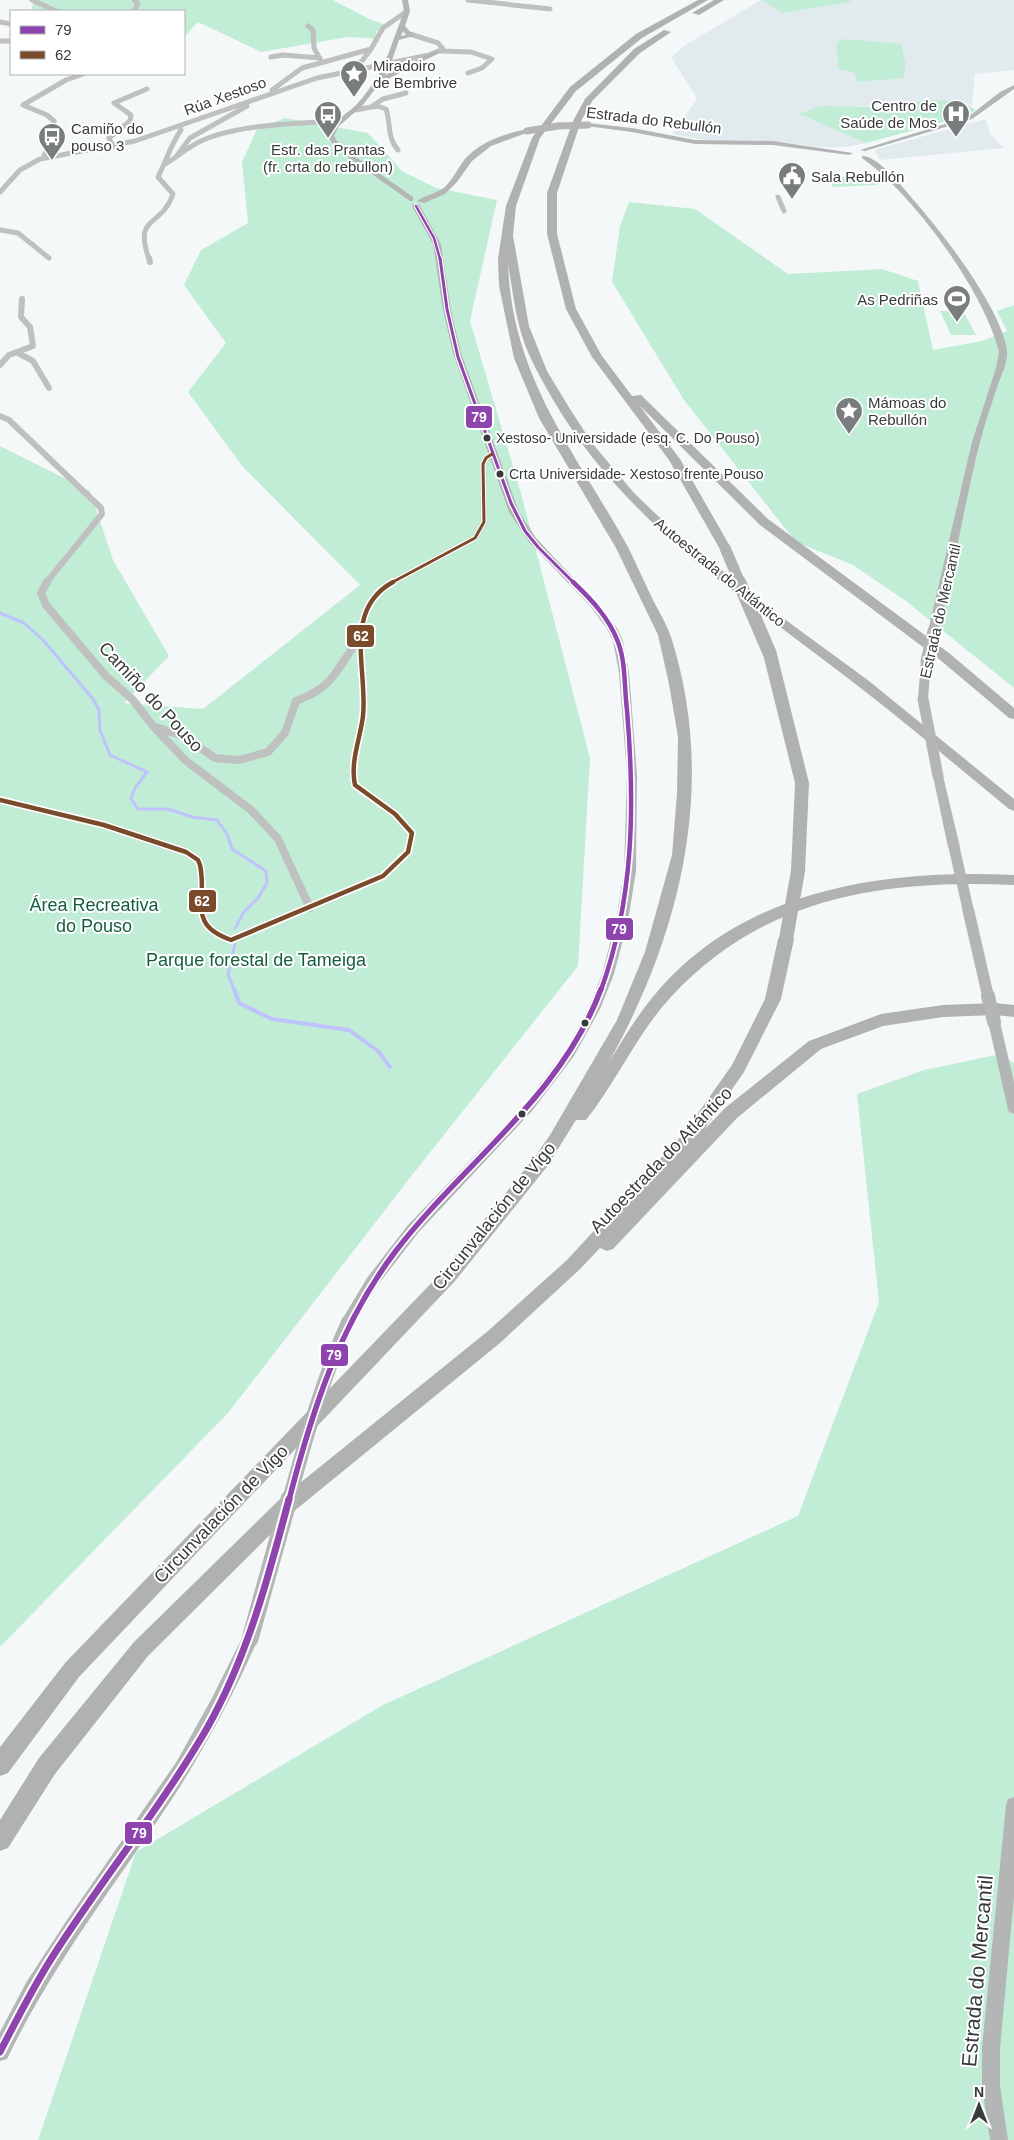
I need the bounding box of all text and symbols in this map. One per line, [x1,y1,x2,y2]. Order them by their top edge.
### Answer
legend [10,10,185,75]
text: 79 [55,21,72,38]
text: 62 [55,46,72,63]
place label: Miradoiro de Bembrive [373,57,457,91]
place icon: Miradoiro de Bembrive [339,59,369,98]
street label: Rúa Xestoso [182,73,268,119]
place label: Centro de Saúde de Mos [840,97,937,131]
hospital icon: Centro de Saúde de Mos [941,99,971,138]
bus stop icon: Estr. das Prantas (fr. crta do rebullon) [313,100,343,139]
street label: Estrada do Rebullón [586,103,722,137]
place label: Camiño do pouso 3 [71,120,144,154]
bus stop icon: Camiño do pouso 3 [37,122,67,161]
place label: Estr. das Prantas (fr. crta do rebullon) [263,141,393,175]
public building icon: Sala Rebullón [777,161,807,200]
place label: Sala Rebullón [811,168,904,185]
sports icon: As Pedriñas [942,284,972,323]
place label: As Pedriñas [857,291,938,308]
place label: Mámoas do Rebullón [868,394,946,428]
place icon: Mámoas do Rebullón [834,396,864,435]
line badge: 79 [465,405,493,429]
text: 79 [471,409,487,425]
place label: Xestoso- Universidade (esq. C. Do Pouso) [496,430,760,446]
marker: Xestoso- Universidade (esq. C. Do Pouso) [482,433,492,443]
place label: Crta Universidade- Xestoso frente Pouso [509,466,764,482]
marker: Crta Universidade- Xestoso frente Pouso [495,469,505,479]
street label: Autoestrada do Atlántico [651,514,789,630]
street label: Estrada do Mercantil [916,542,964,680]
line badge: 62 [346,624,375,648]
text: 62 [353,628,369,644]
street label: Camiño do Pouso [95,638,207,756]
line badge: 62 [188,889,217,913]
text: 62 [194,893,210,909]
park label: Área Recreativa do Pouso [29,895,160,936]
line badge: 79 [605,917,634,941]
text: 79 [611,921,627,937]
park label: Parque forestal de Tameiga [146,950,367,970]
unlabelled marker [580,1018,590,1028]
street label: Autoestrada do Atlántico [586,1083,736,1237]
unlabelled marker [517,1109,527,1119]
street label: Circunvalación de Vigo [428,1138,560,1294]
line badge: 79 [320,1343,349,1367]
text: 79 [326,1347,342,1363]
street label: Circunvalación de Vigo [150,1441,292,1587]
line badge: 79 [124,1821,153,1845]
text: 79 [131,1825,147,1841]
street label: Estrada do Mercantil [957,1874,997,2068]
north arrow [954,2080,1004,2130]
text: N [974,2084,984,2100]

